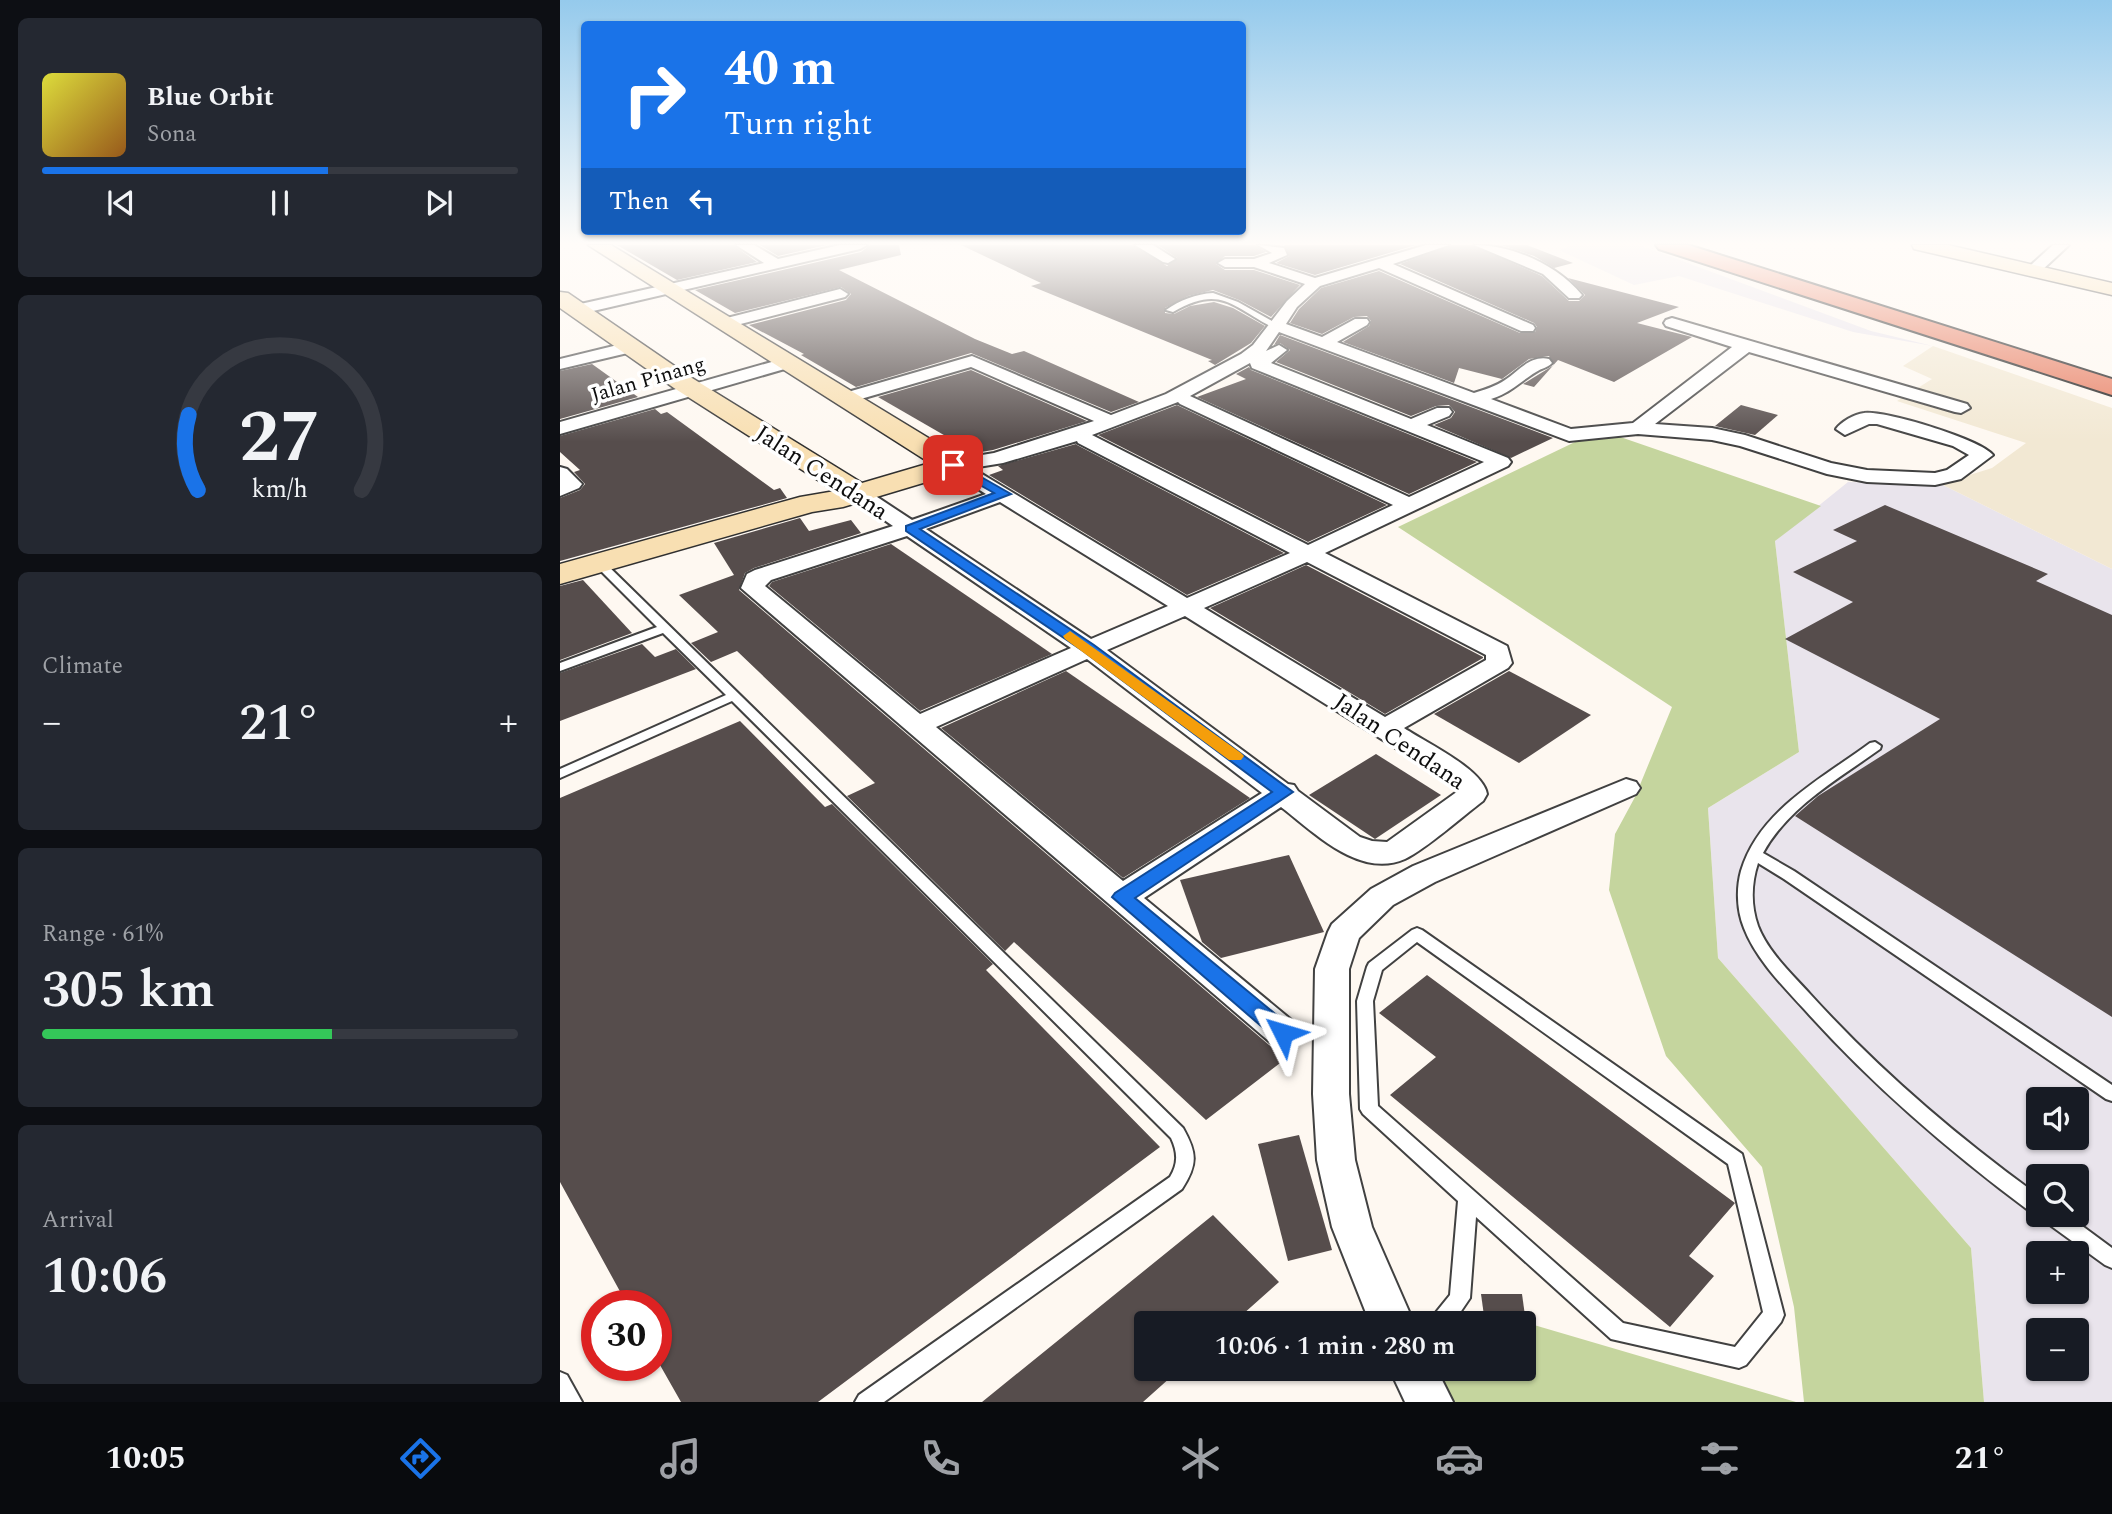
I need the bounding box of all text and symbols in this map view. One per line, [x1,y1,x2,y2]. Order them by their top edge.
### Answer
text: 40 m [724,32,835,107]
icon: right [609,49,700,140]
text: Blue Orbit [147,77,274,117]
text: Turn right [724,100,872,149]
text: Sona [147,117,197,152]
text: Then [609,181,669,221]
icon: left [683,182,721,220]
icon: previous [102,184,140,222]
icon: pause [261,184,299,222]
icon: next [420,184,458,222]
street label: Jalan Pinang [587,348,709,412]
text: 27 [239,384,321,495]
street label: Jalan Cendana [748,416,896,530]
pin [923,435,983,495]
icon: arrive [934,446,972,484]
text: km/h [252,471,308,509]
text: Climate [42,649,123,684]
text: 21° [239,684,321,763]
street label: Jalan Cendana [1326,684,1473,800]
text: − [42,694,61,752]
text: + [499,694,518,752]
text: Range · 61% [42,917,163,952]
text: 305 km [42,951,215,1030]
position arrow [1246,996,1320,1070]
map controls [2026,1087,2089,1381]
button: sound [2026,1087,2089,1150]
button: search [2026,1164,2089,1227]
text: Arrival [42,1203,114,1238]
text: 10:06 [42,1237,167,1316]
button: + [2026,1241,2089,1304]
speed limit sign: 30 [581,1290,672,1381]
button: − [2026,1318,2089,1381]
text: 10:06 · 1 min · 280 m [1215,1326,1455,1366]
text: 10:05 [105,1434,186,1483]
icon: directions [396,1434,445,1483]
icon: music [656,1434,705,1483]
icon: phone [916,1434,965,1483]
icon: climate [1176,1434,1225,1483]
icon: car [1435,1434,1484,1483]
icon: filters [1695,1434,1744,1483]
text: 21° [1955,1434,2007,1483]

